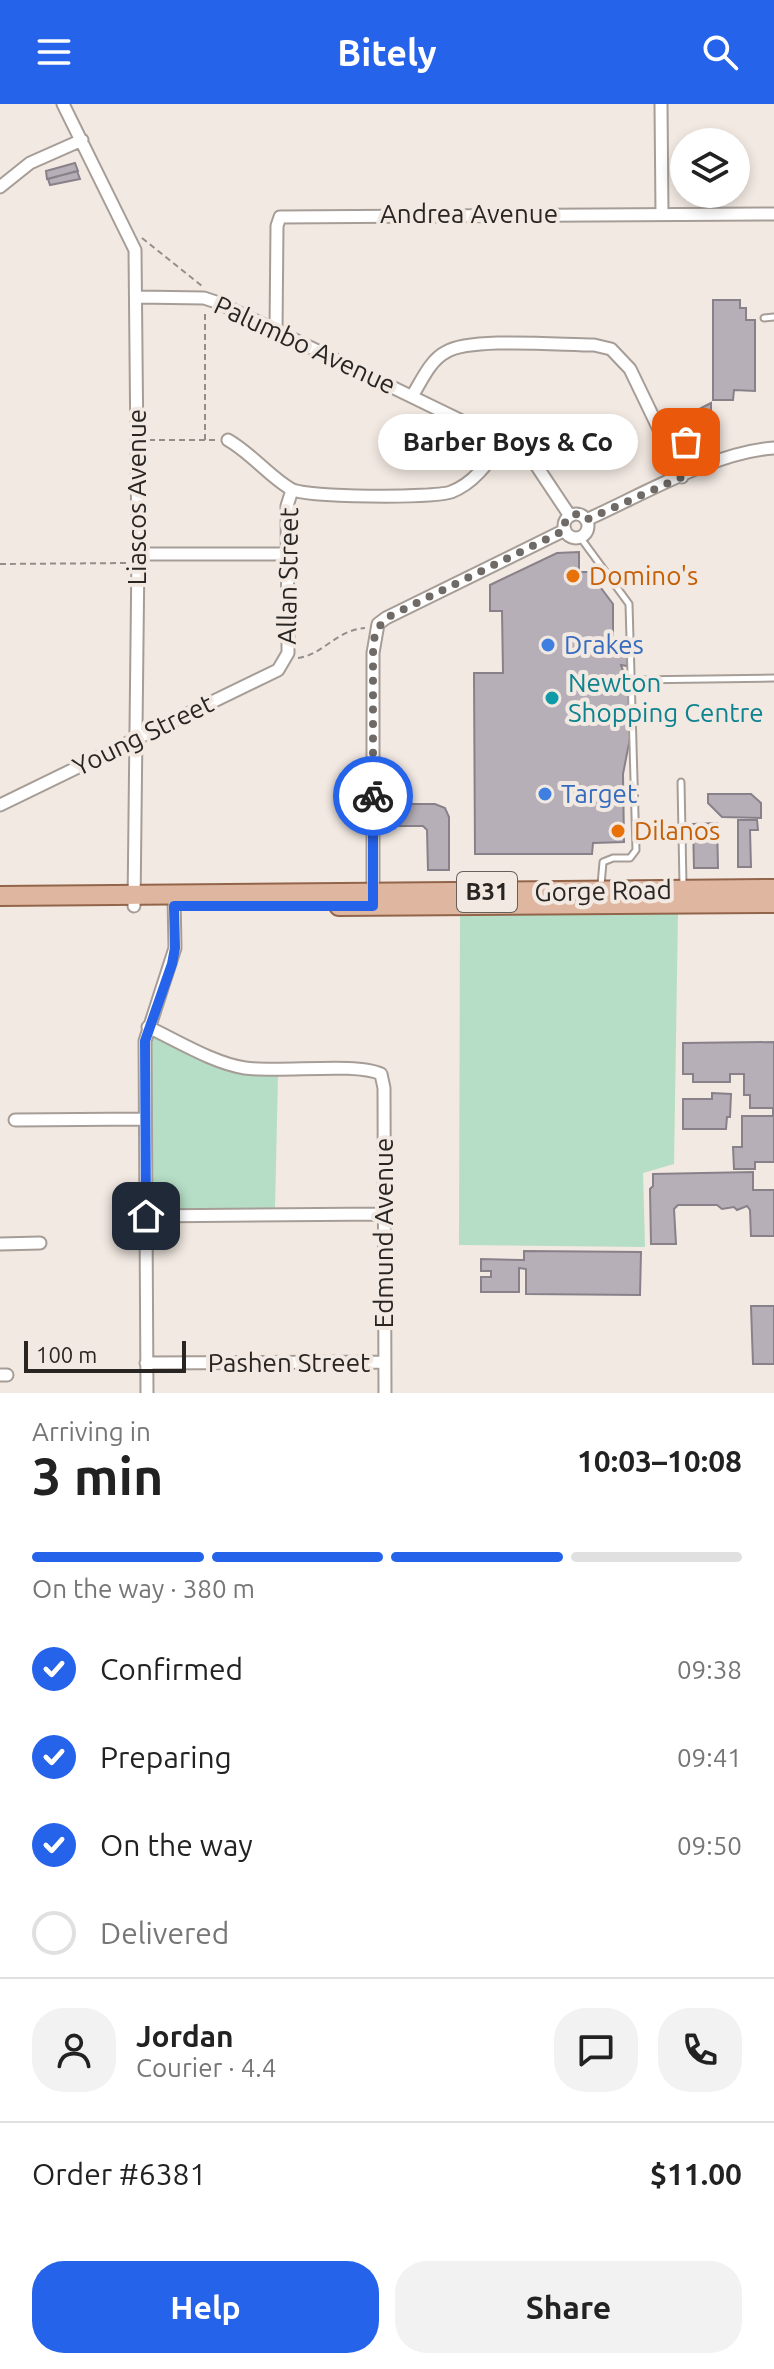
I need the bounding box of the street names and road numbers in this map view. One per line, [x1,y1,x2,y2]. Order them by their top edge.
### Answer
street label: Andrea Avenue [380,199,558,228]
street label: Palumbo Avenue [210,290,400,399]
street label: Liascos Avenue [122,409,151,585]
street label: Allan Street [272,507,303,645]
street label: Young Street [68,688,218,781]
road number: B31 [457,872,517,912]
street label: Gorge Road [534,875,672,906]
street label: Edmund Avenue [369,1138,398,1328]
street label: Pashen Street [208,1348,370,1377]

